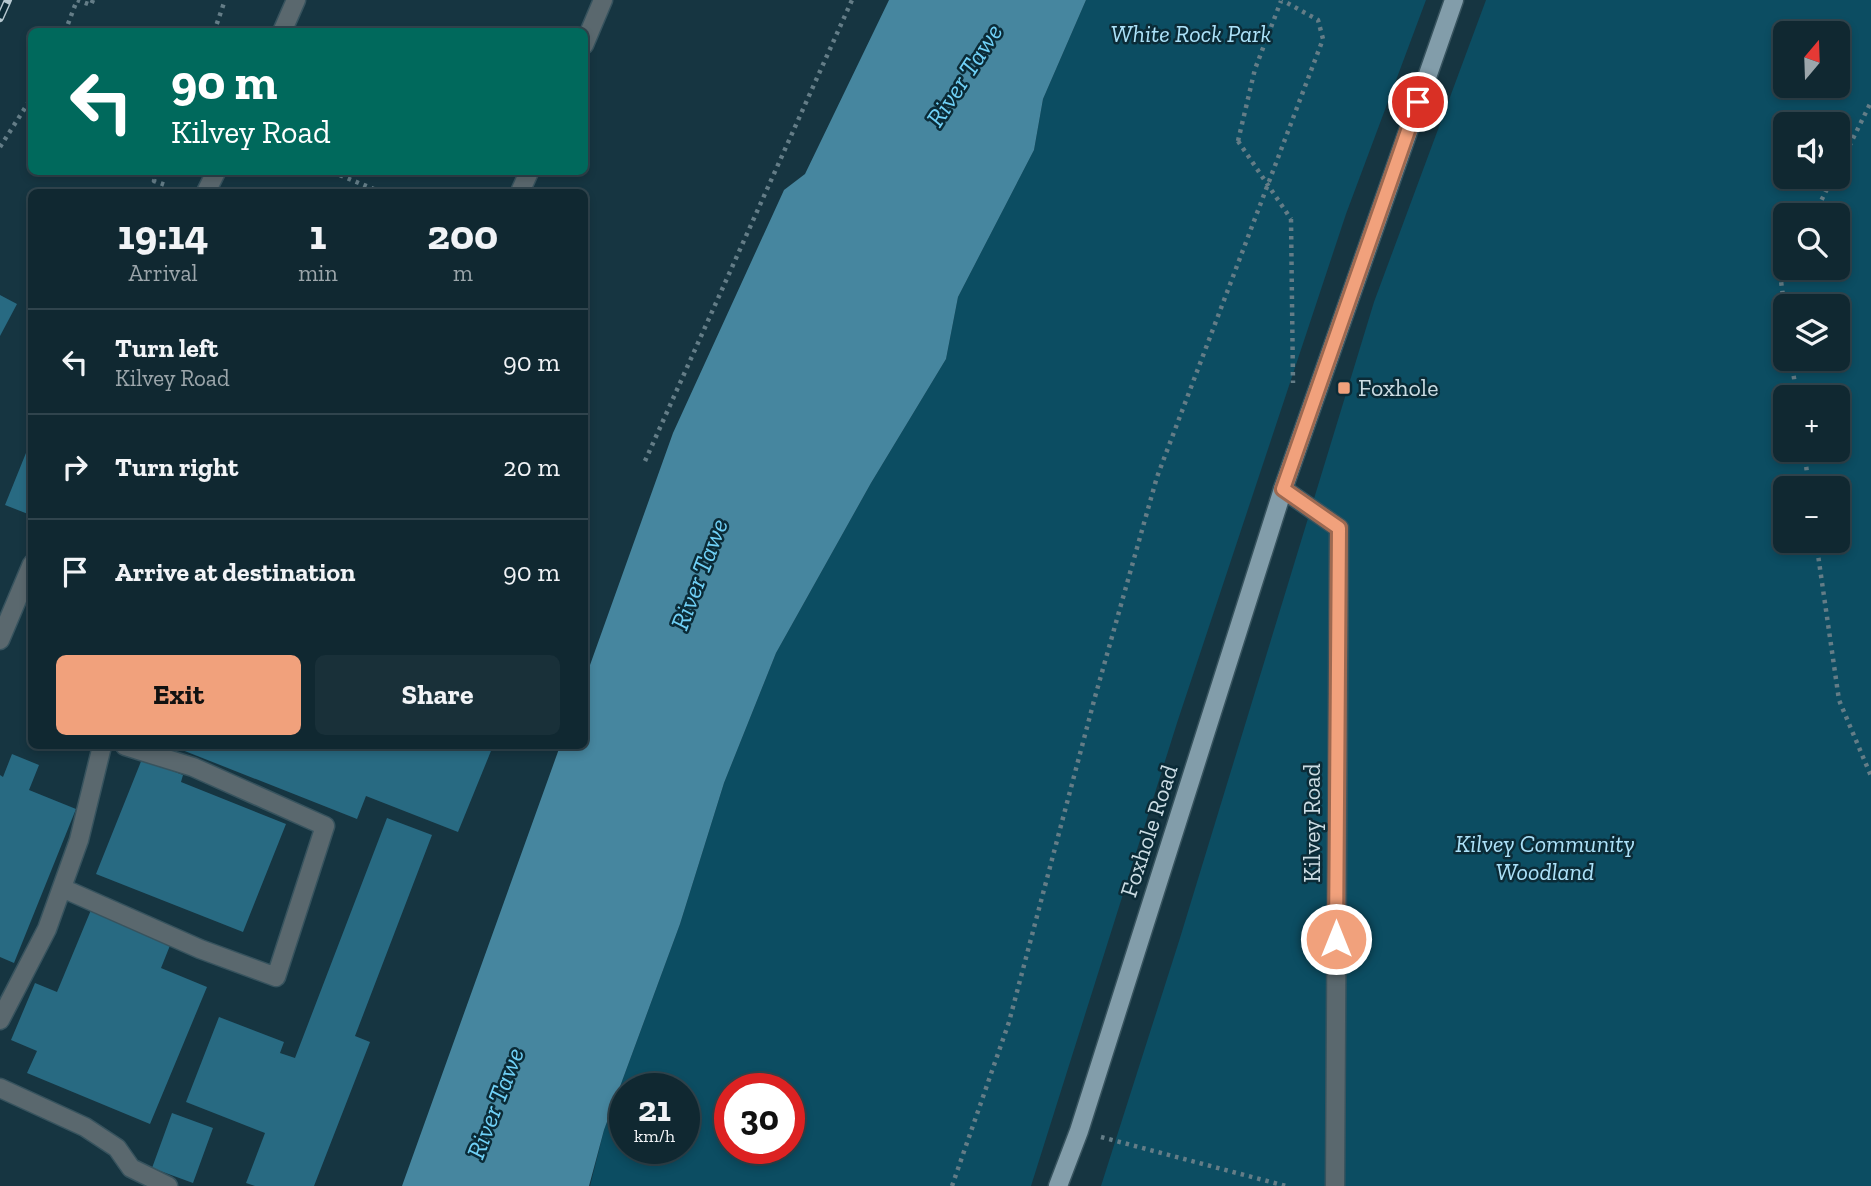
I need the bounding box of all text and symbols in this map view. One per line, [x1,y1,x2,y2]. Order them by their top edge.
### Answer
water label: River Tawe [919,17,1009,133]
park label: White Rock Park [1111,19,1271,48]
north arrow [1773,21,1850,98]
map controls [1773,21,1850,553]
text: 90 m [171,53,278,112]
icon: left [56,56,147,147]
pin [1388,72,1448,132]
icon: arrive [1399,83,1437,121]
button: sound [1773,112,1850,189]
text: Kilvey Road [171,113,330,151]
button: search [1773,203,1850,280]
text: 19:14 [118,209,208,260]
text: 1 [309,209,326,260]
text: 200 [427,209,498,260]
text: Arrival [128,259,198,287]
text: min [298,259,338,287]
text: m [453,259,473,287]
button: layers [1773,294,1850,371]
text: Turn left [115,332,218,364]
icon: left [56,343,94,381]
text: 90 m [503,346,560,378]
text: Kilvey Road [115,364,230,392]
place label: Foxhole [1358,373,1439,402]
marker: Foxhole [1336,380,1352,396]
button: + [1773,385,1850,462]
icon: right [56,448,94,486]
text: Turn right [115,451,238,483]
text: 20 m [503,451,560,483]
button: − [1773,476,1850,553]
water label: River Tawe [663,514,735,634]
icon: arrive [56,553,94,591]
text: Arrive at destination [115,556,355,588]
text: 90 m [503,556,560,588]
button: Exit [56,655,301,735]
button: Share [315,655,560,735]
street label: Foxhole Road [1113,761,1184,901]
street label: Kilvey Road [1297,763,1326,883]
park label: Kilvey Community Woodland [1455,829,1635,886]
position arrow [1299,902,1373,976]
water label: River Tawe [459,1043,531,1163]
speed limit sign: 30 [714,1073,805,1164]
text: 21 [638,1088,671,1130]
text: km/h [634,1125,675,1147]

